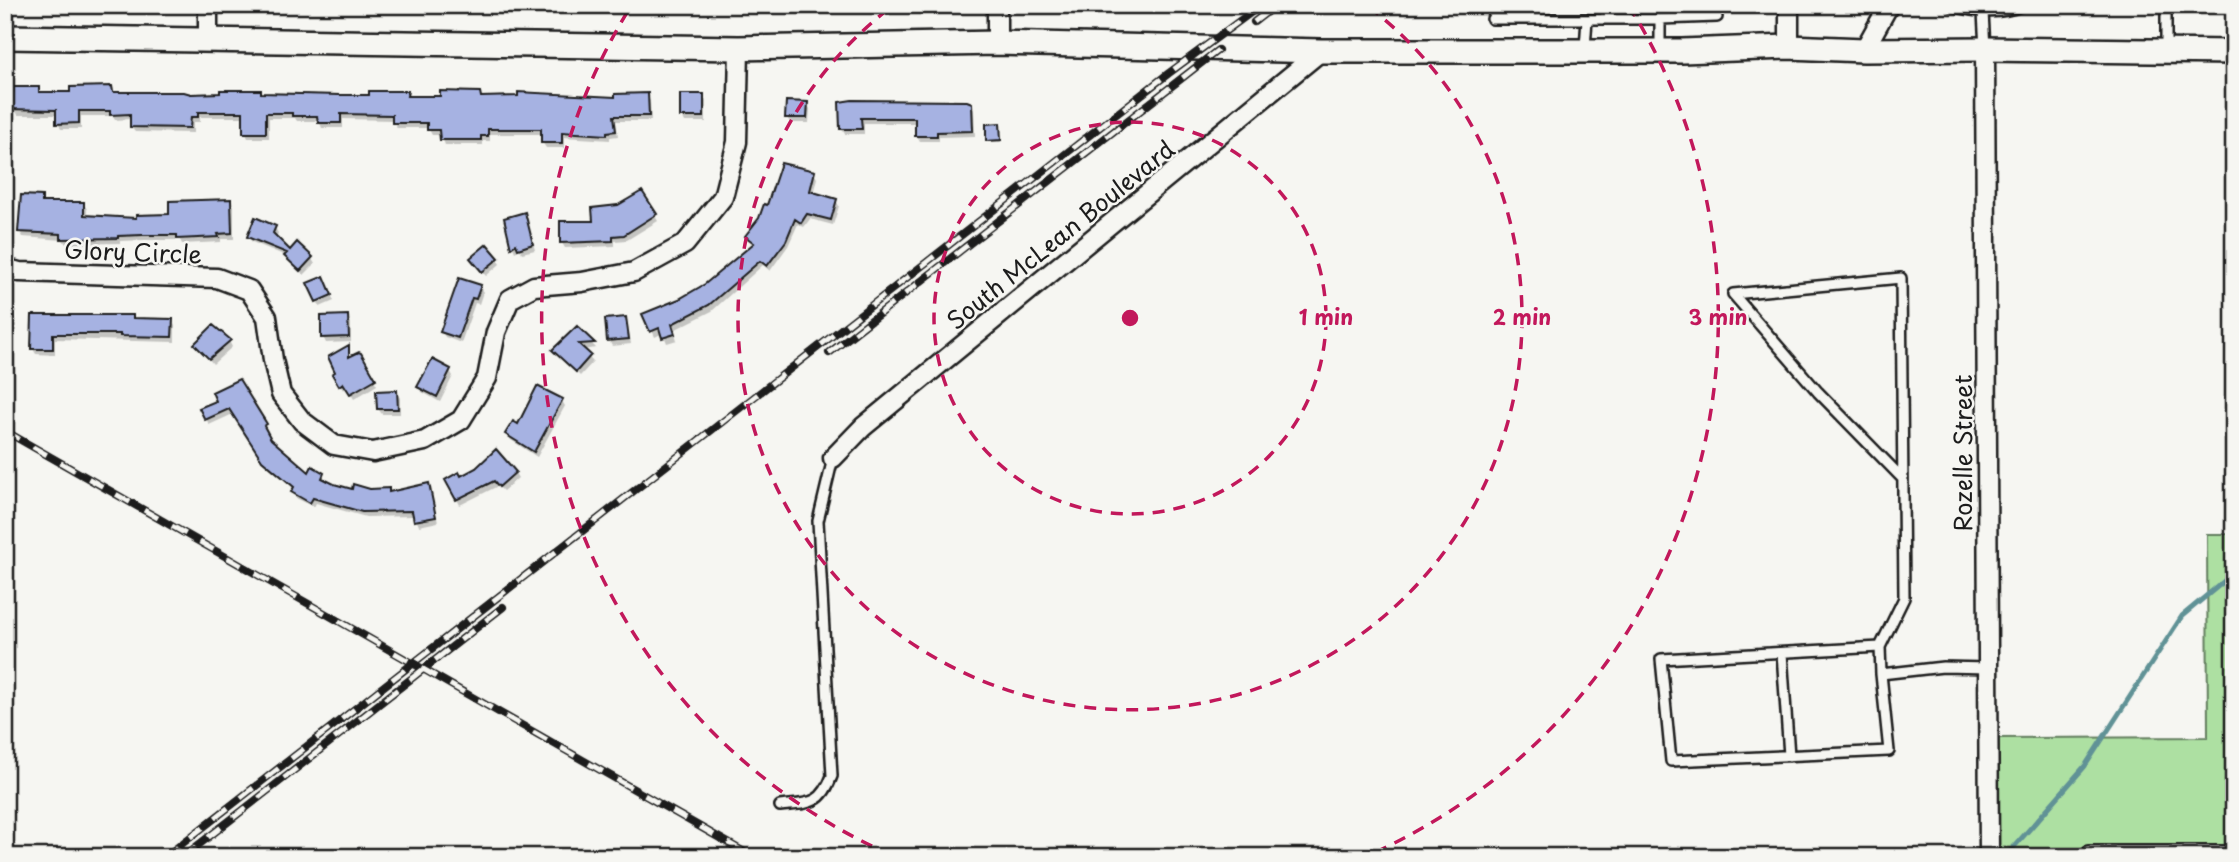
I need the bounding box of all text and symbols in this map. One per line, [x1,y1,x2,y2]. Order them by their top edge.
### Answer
street label: South McLean Boulevard [938,130,1182,337]
street label: Glory Circle [63,231,203,271]
text: 1 min [1299,300,1353,332]
text: 2 min [1493,300,1551,332]
text: 3 min [1688,300,1748,332]
centre of rings [1118,306,1142,330]
street label: Rozelle Street [1944,374,1980,532]

